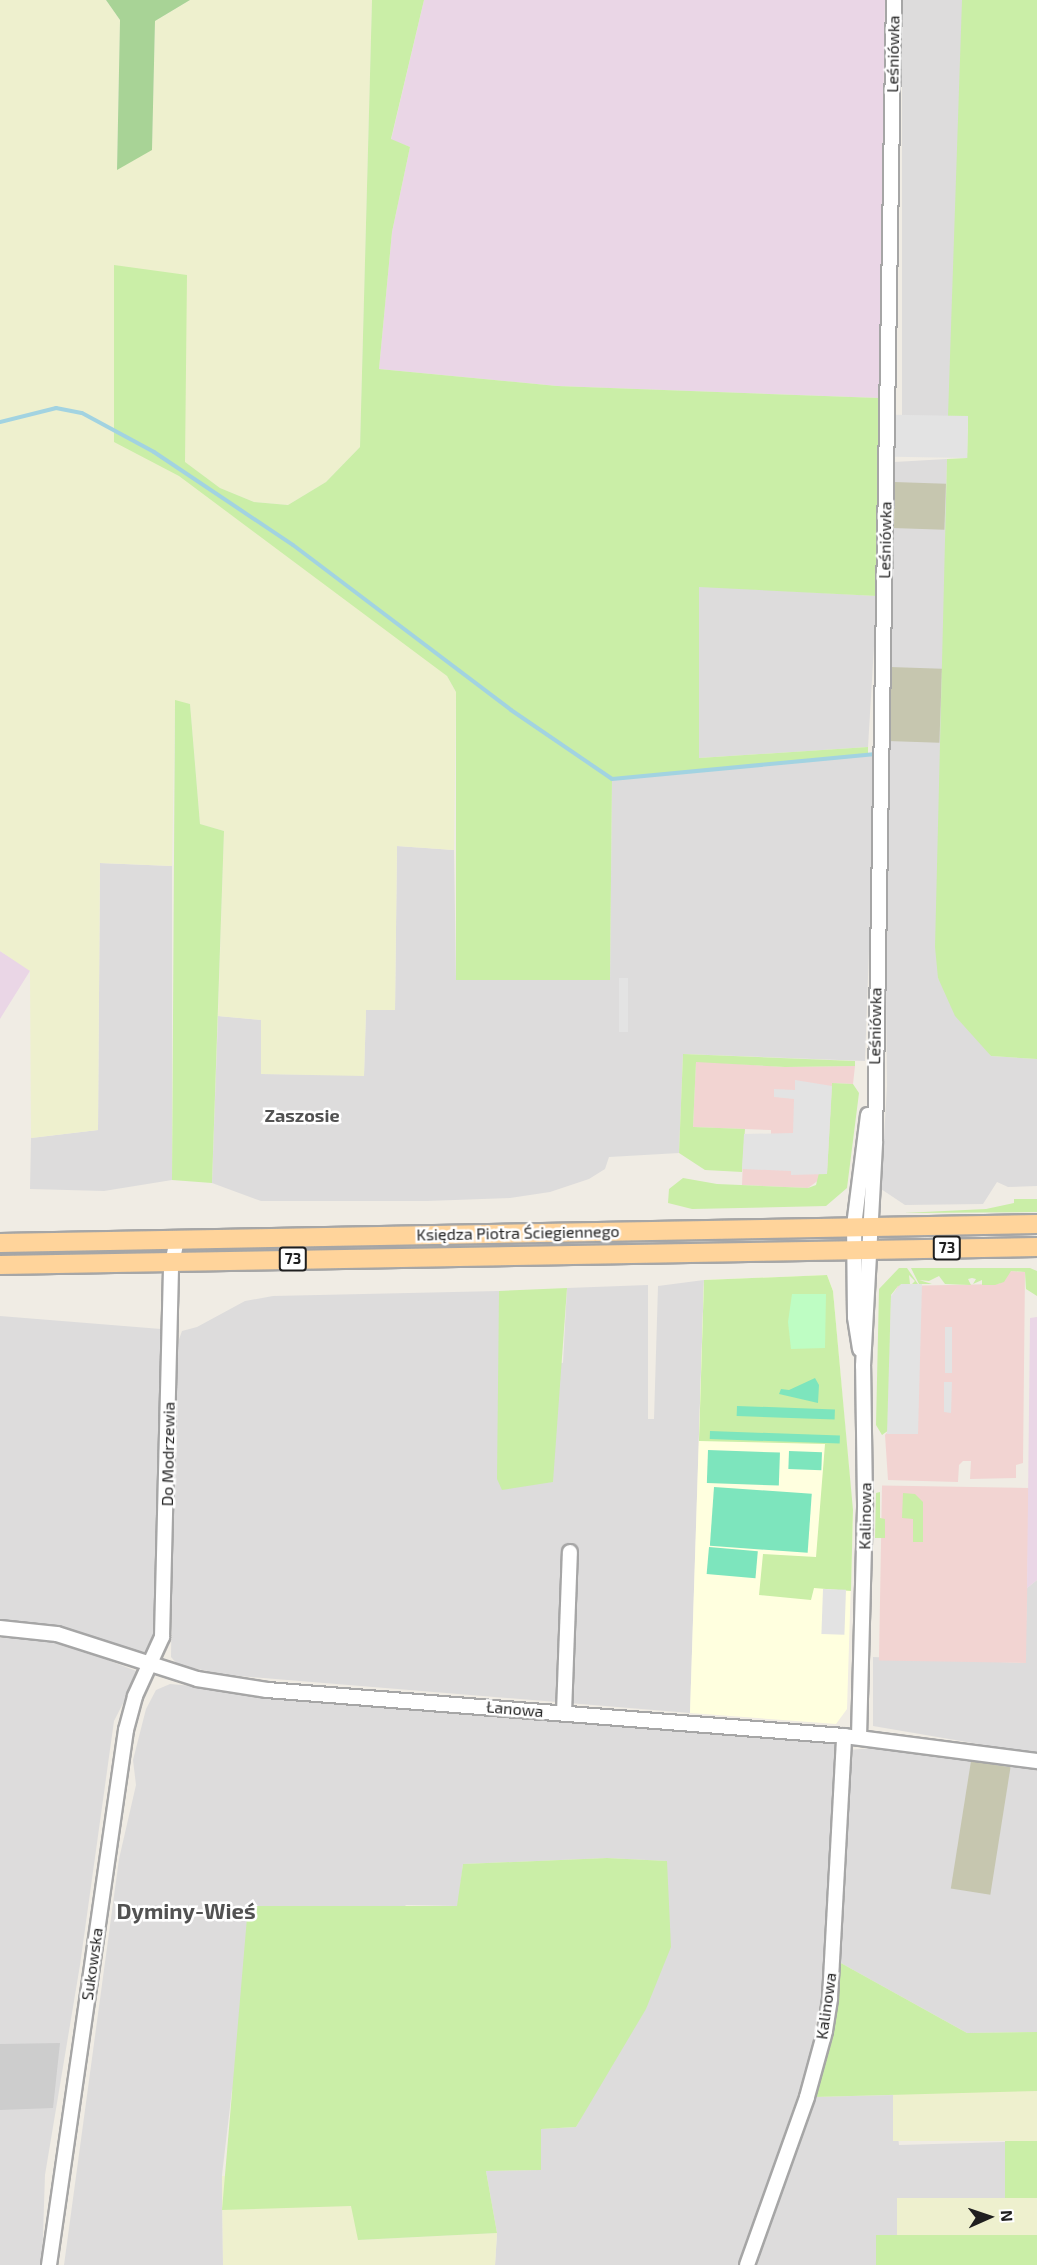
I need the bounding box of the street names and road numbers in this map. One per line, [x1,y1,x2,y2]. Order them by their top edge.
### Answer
street label: Leśniówka [883,15,903,93]
street label: Leśniówka [875,501,895,579]
street label: Leśniówka [865,987,885,1065]
street label: Księdza Piotra Ściegiennego [416,1222,620,1244]
road number: 73 [932,1236,962,1260]
road number: 73 [278,1247,308,1271]
street label: Do Modrzewia [157,1402,179,1506]
street label: Kalinowa [855,1482,875,1550]
street label: Łanowa [486,1697,544,1721]
street label: Sukowska [77,1926,107,2002]
street label: Kalinowa [812,1971,840,2041]

